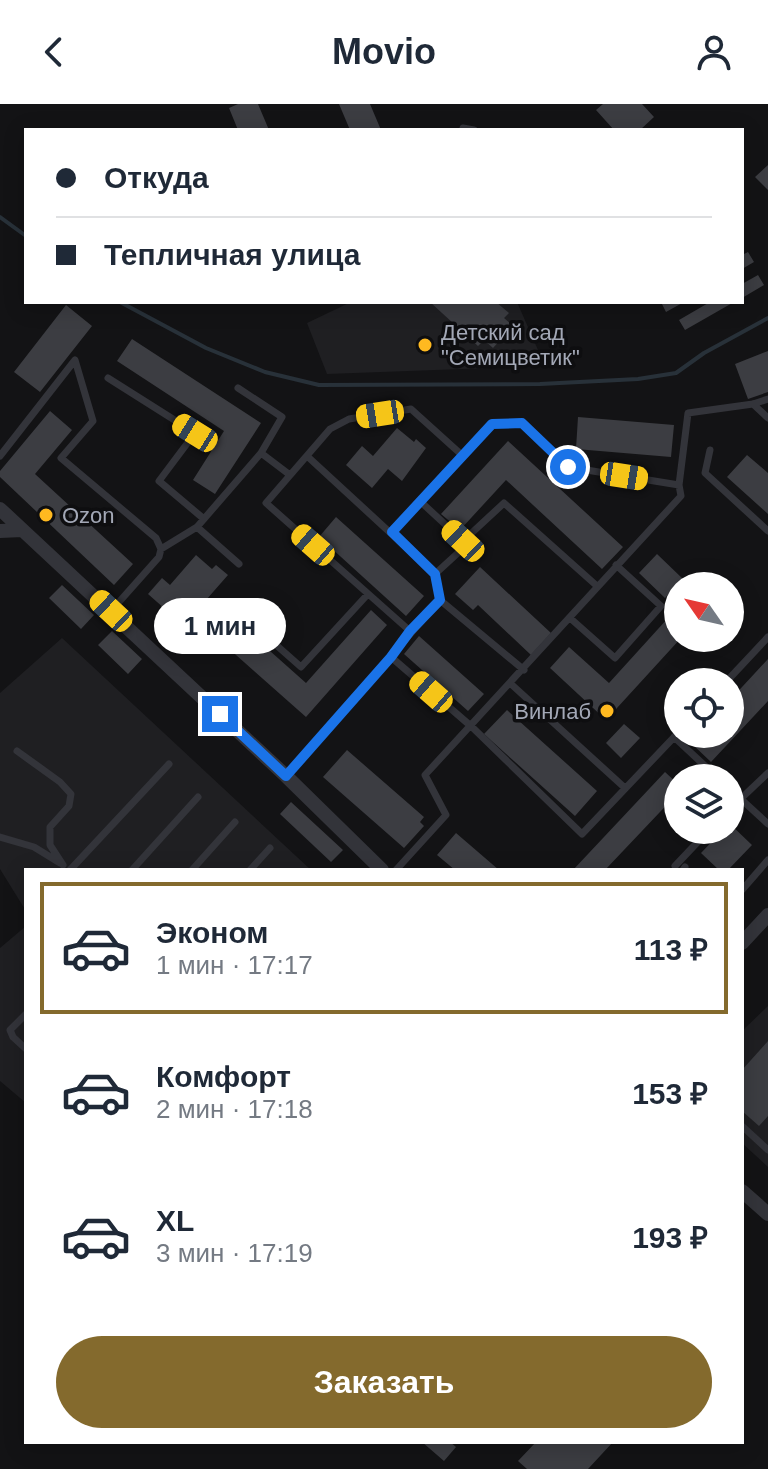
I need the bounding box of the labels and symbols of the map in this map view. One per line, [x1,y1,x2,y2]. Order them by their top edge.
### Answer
place label: Детский сад "Семицветик" [441,320,580,370]
marker: Детский сад "Семицветик" [416,336,434,354]
car [354,398,406,430]
car [168,410,222,456]
route start [550,449,586,485]
car [598,460,650,492]
place label: Ozon [62,503,115,528]
marker: Ozon [37,506,55,524]
car [437,516,489,566]
car [287,520,339,570]
north arrow [664,572,744,652]
car [85,586,137,636]
callout: 1 мин [154,598,286,654]
car [405,667,457,717]
route end [202,696,238,732]
place label: Винлаб [514,699,591,724]
marker: Винлаб [598,702,616,720]

